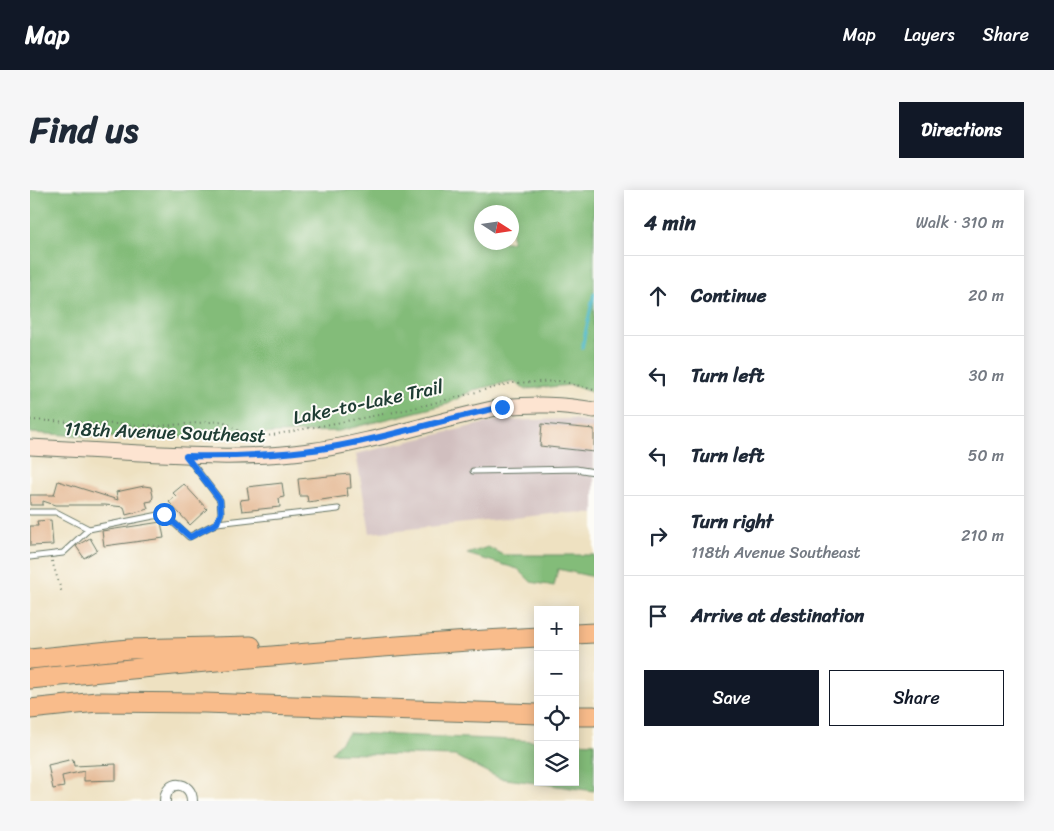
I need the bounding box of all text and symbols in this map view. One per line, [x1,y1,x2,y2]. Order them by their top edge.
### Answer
text: Map [25,14,69,56]
text: Map [843,19,876,51]
text: Layers [904,19,955,51]
text: Share [983,19,1029,51]
text: Find us [30,99,138,161]
button: Directions [899,102,1024,158]
text: 4 min [644,204,696,242]
north arrow [474,205,519,250]
text: Walk · 310 m [916,208,1004,237]
text: Continue [691,279,767,312]
text: 20 m [968,281,1004,310]
icon: ahead [644,282,672,310]
text: Turn left [691,359,764,392]
text: 30 m [969,361,1004,390]
icon: left [644,362,672,390]
street label: Lake-to-Lake Trail [290,370,447,434]
route end [491,396,514,419]
street label: 118th Avenue Southeast [64,412,266,452]
text: Turn left [691,439,764,472]
text: 50 m [968,441,1004,470]
icon: left [644,442,672,470]
route start [153,503,176,526]
text: Turn right [691,505,773,538]
text: 210 m [961,521,1004,550]
icon: right [644,522,672,550]
text: 118th Avenue Southeast [691,538,861,567]
text: Arrive at destination [691,599,864,632]
icon: arrive [644,602,672,630]
map controls [534,606,579,786]
button: + [534,606,579,651]
button: − [534,651,579,696]
button: Save [644,670,819,726]
button: Share [829,670,1004,726]
button: locate [534,696,579,741]
button: layers [534,741,579,786]

